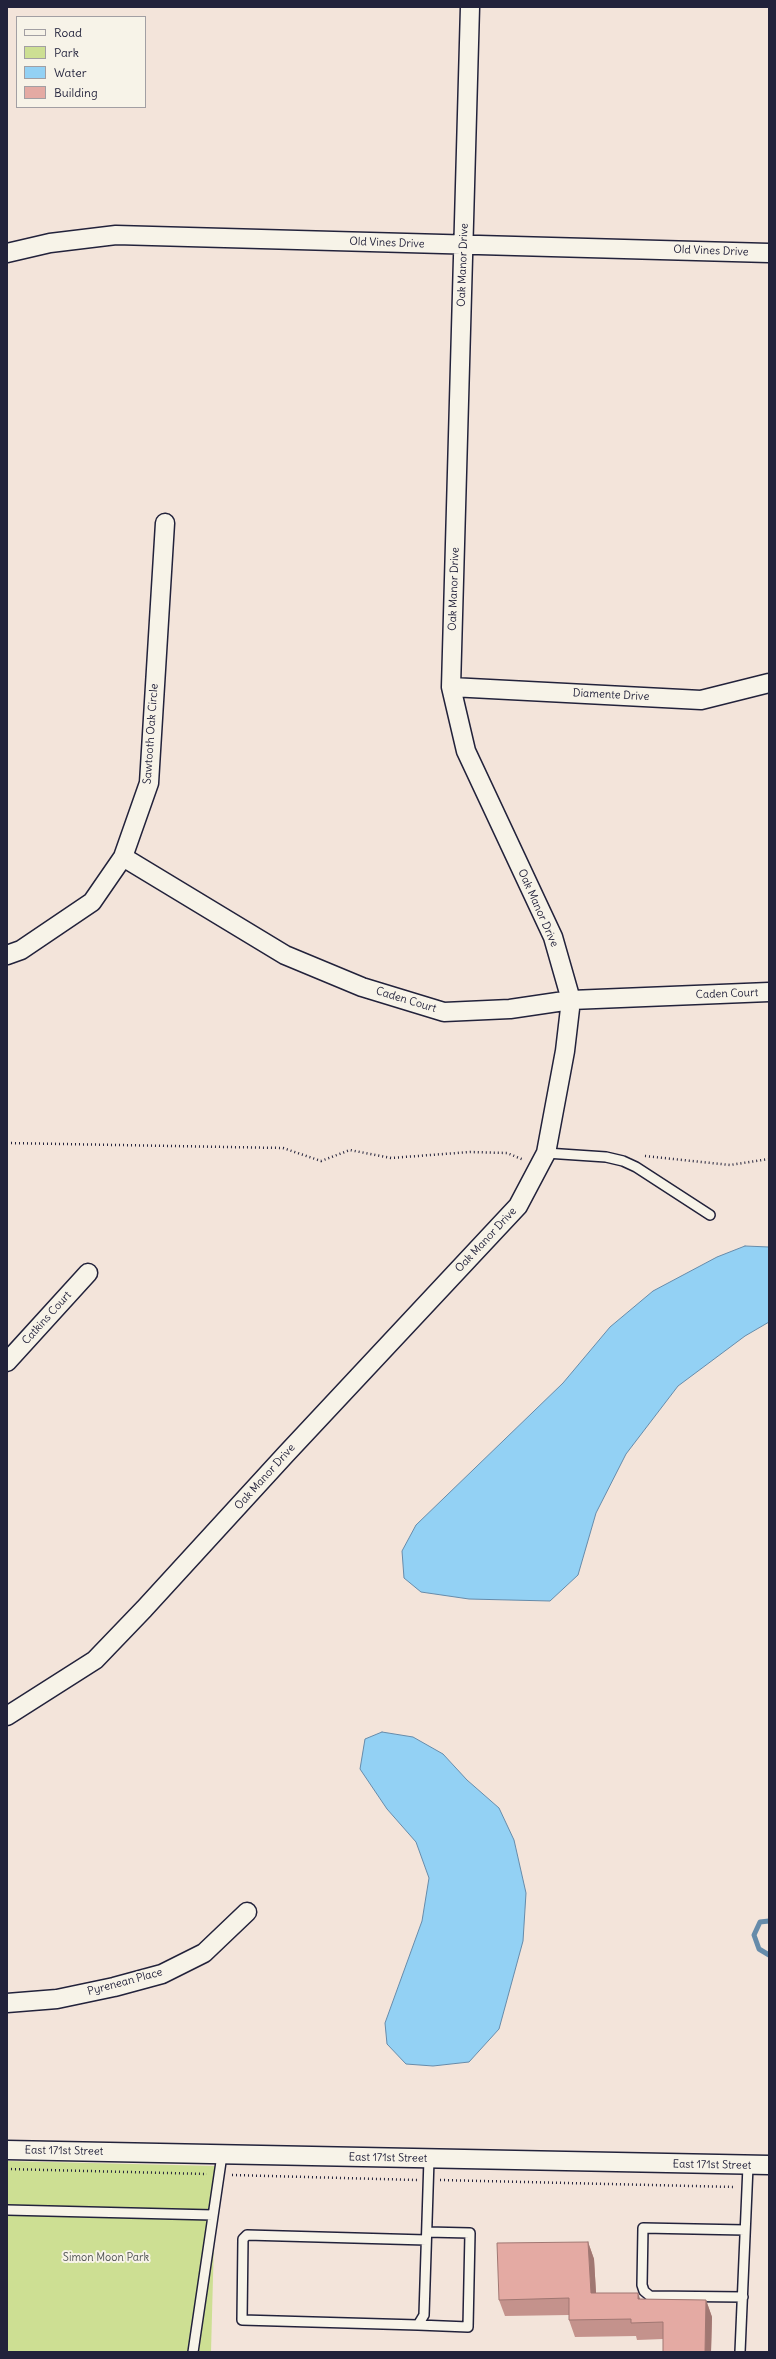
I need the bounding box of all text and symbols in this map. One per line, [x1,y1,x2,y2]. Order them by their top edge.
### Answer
legend [16,16,146,108]
text: Road [54,25,82,40]
text: Park [54,45,79,60]
text: Water [54,65,87,80]
text: Building [54,85,98,100]
street label: Oak Manor Drive [455,223,471,307]
street label: Old Vines Drive [349,235,425,251]
street label: Old Vines Drive [673,243,749,259]
street label: Oak Manor Drive [446,547,462,631]
street label: Sawtooth Oak Circle [141,683,161,785]
street label: Diamente Drive [572,686,650,704]
street label: Oak Manor Drive [515,867,561,949]
street label: Caden Court [374,985,438,1015]
street label: Caden Court [695,986,759,1002]
street label: Oak Manor Drive [453,1205,519,1275]
street label: Catkins Court [20,1289,74,1347]
street label: Oak Manor Drive [232,1441,298,1513]
street label: Pyrenean Place [86,1966,164,1998]
street label: East 171st Street [25,2144,103,2158]
street label: East 171st Street [349,2151,427,2165]
street label: East 171st Street [673,2158,751,2172]
park label: Simon Moon Park [63,2251,149,2265]

